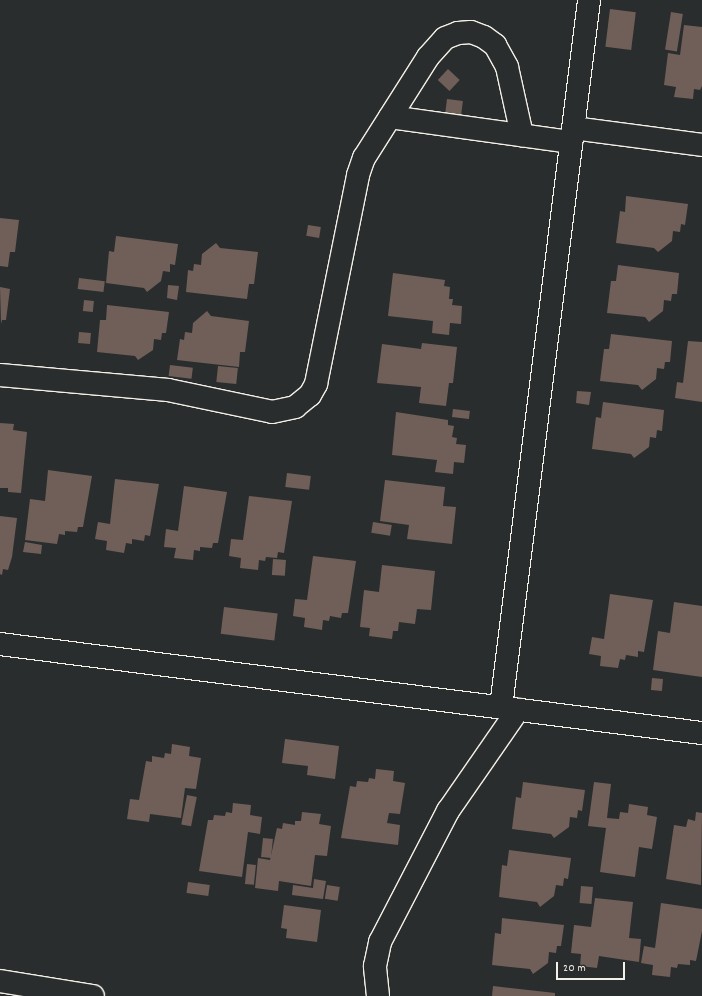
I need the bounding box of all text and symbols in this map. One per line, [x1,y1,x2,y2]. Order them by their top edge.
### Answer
scale bar [558,954,627,980]
text: 20 m [563,960,586,977]

